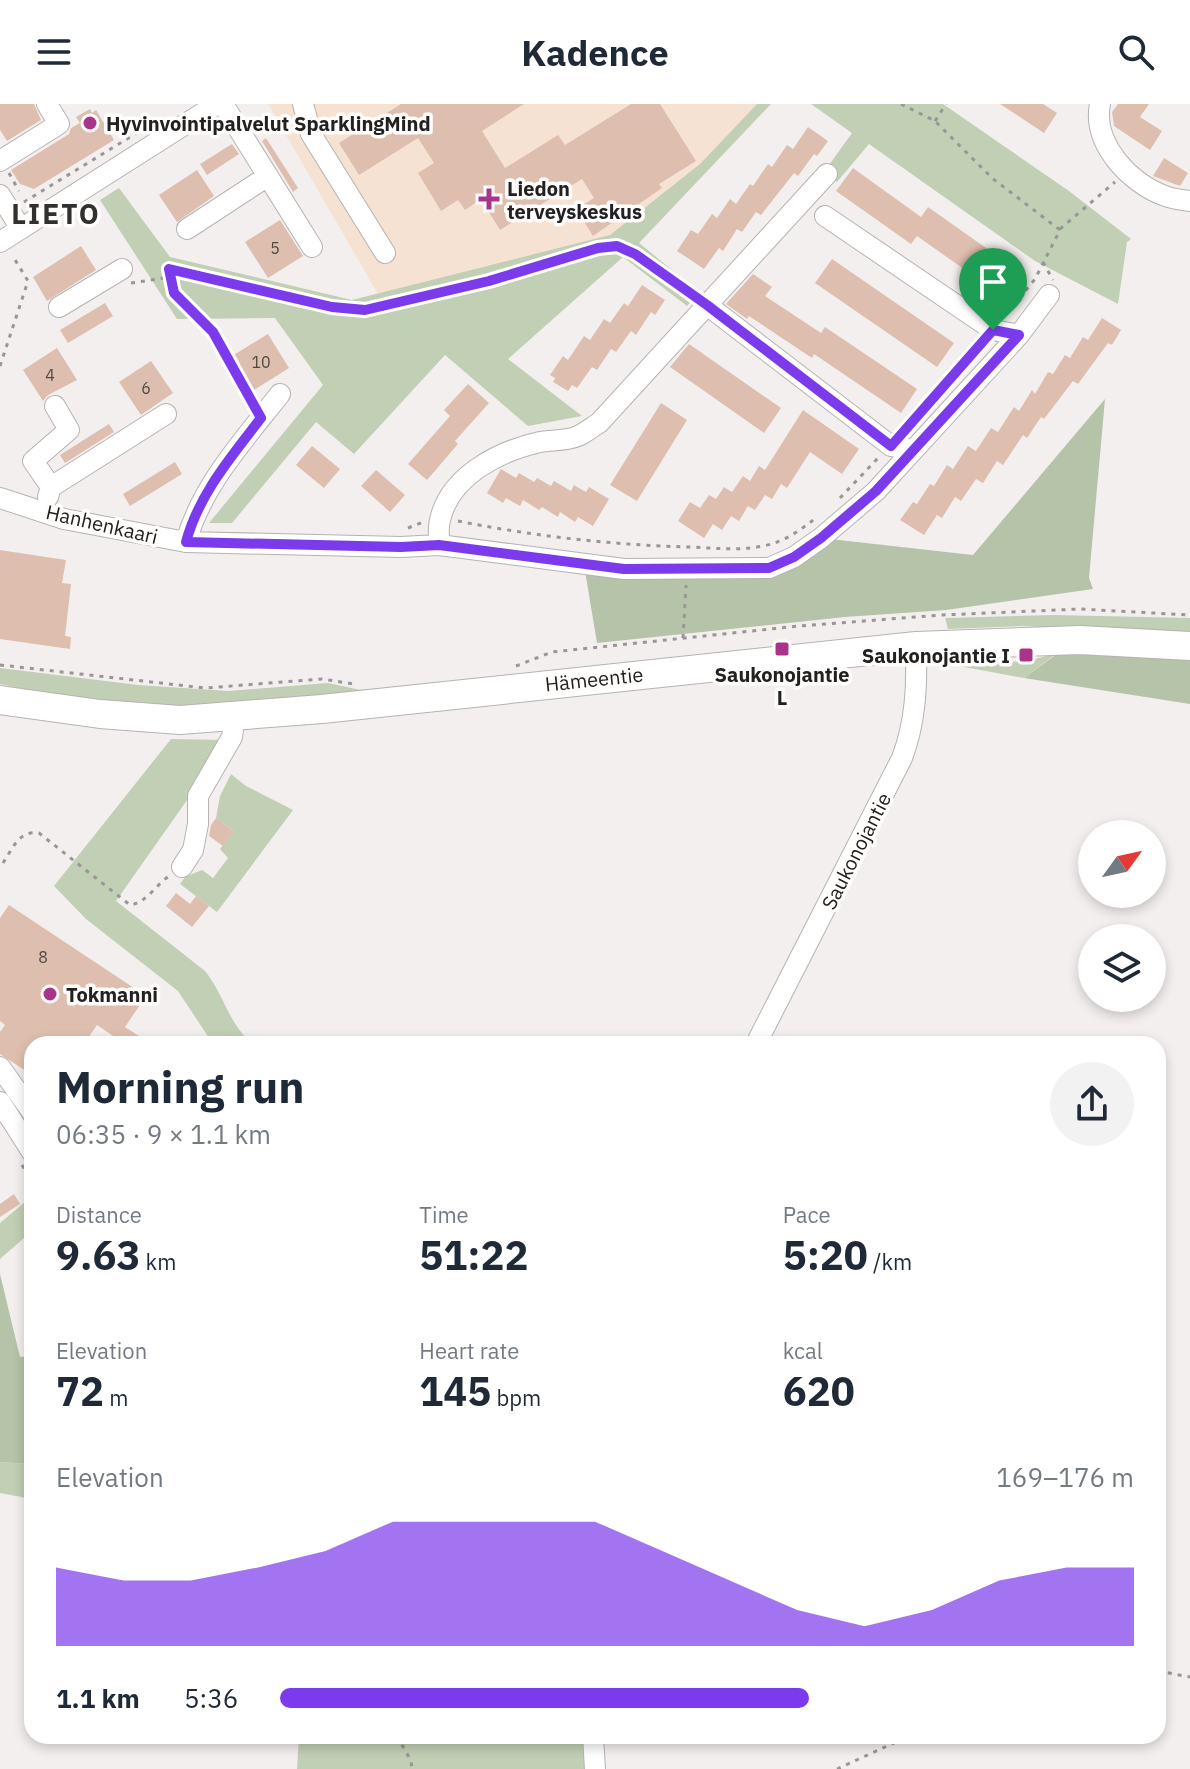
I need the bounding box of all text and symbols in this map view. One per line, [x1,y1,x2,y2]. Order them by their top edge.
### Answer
text: Kadence [521,29,669,76]
icon: menu [32,30,76,74]
icon: search [1114,30,1158,74]
place label: Hyvinvointipalvelut SparklingMind [106,110,431,137]
marker: Hyvinvointipalvelut SparklingMind [81,114,99,132]
place label: Liedon terveyskeskus [507,175,642,225]
marker: Liedon terveyskeskus [478,188,500,210]
district label: LIETO [11,195,101,232]
house number: 5 [270,238,280,258]
pin [959,248,1027,330]
icon: arrive [971,260,1015,304]
house number: 10 [251,352,271,372]
house number: 4 [45,365,55,385]
house number: 6 [141,378,151,398]
street label: Hanhenkaari [43,498,161,550]
marker: Saukonojantie L [773,640,791,658]
place label: Saukonojantie I [862,642,1010,669]
marker: Saukonojantie I [1017,646,1035,664]
street label: Hämeentie [544,660,644,698]
place label: Saukonojantie L [715,661,849,711]
street label: Saukonojantie [815,788,897,914]
north arrow [1078,820,1166,908]
map controls [1078,820,1166,1012]
button: layers [1078,924,1166,1012]
house number: 8 [38,947,48,967]
place label: Tokmanni [66,981,158,1008]
marker: Tokmanni [41,985,59,1003]
text: Morning run [56,1058,305,1115]
button: share [1050,1062,1134,1146]
text: 06:35 · 9 × 1.1 km [56,1117,271,1151]
text: Distance [56,1200,142,1229]
text: Time [419,1200,469,1229]
text: Pace [783,1200,831,1229]
text: 9.63 [56,1229,140,1281]
text: 51:22 [419,1229,529,1281]
text: 5:20 [783,1229,868,1281]
text: km [140,1247,176,1276]
text: /km [868,1247,912,1276]
text: Elevation [56,1336,147,1365]
text: Heart rate [419,1336,519,1365]
text: kcal [783,1336,823,1365]
text: 72 [56,1365,104,1417]
text: 145 [419,1365,491,1417]
text: 620 [783,1365,855,1417]
text: m [104,1383,128,1412]
text: bpm [491,1383,541,1412]
text: Elevation [56,1460,164,1494]
text: 169–176 m [996,1460,1134,1494]
text: 1.1 km [56,1681,140,1715]
text: 5:36 [184,1681,238,1715]

